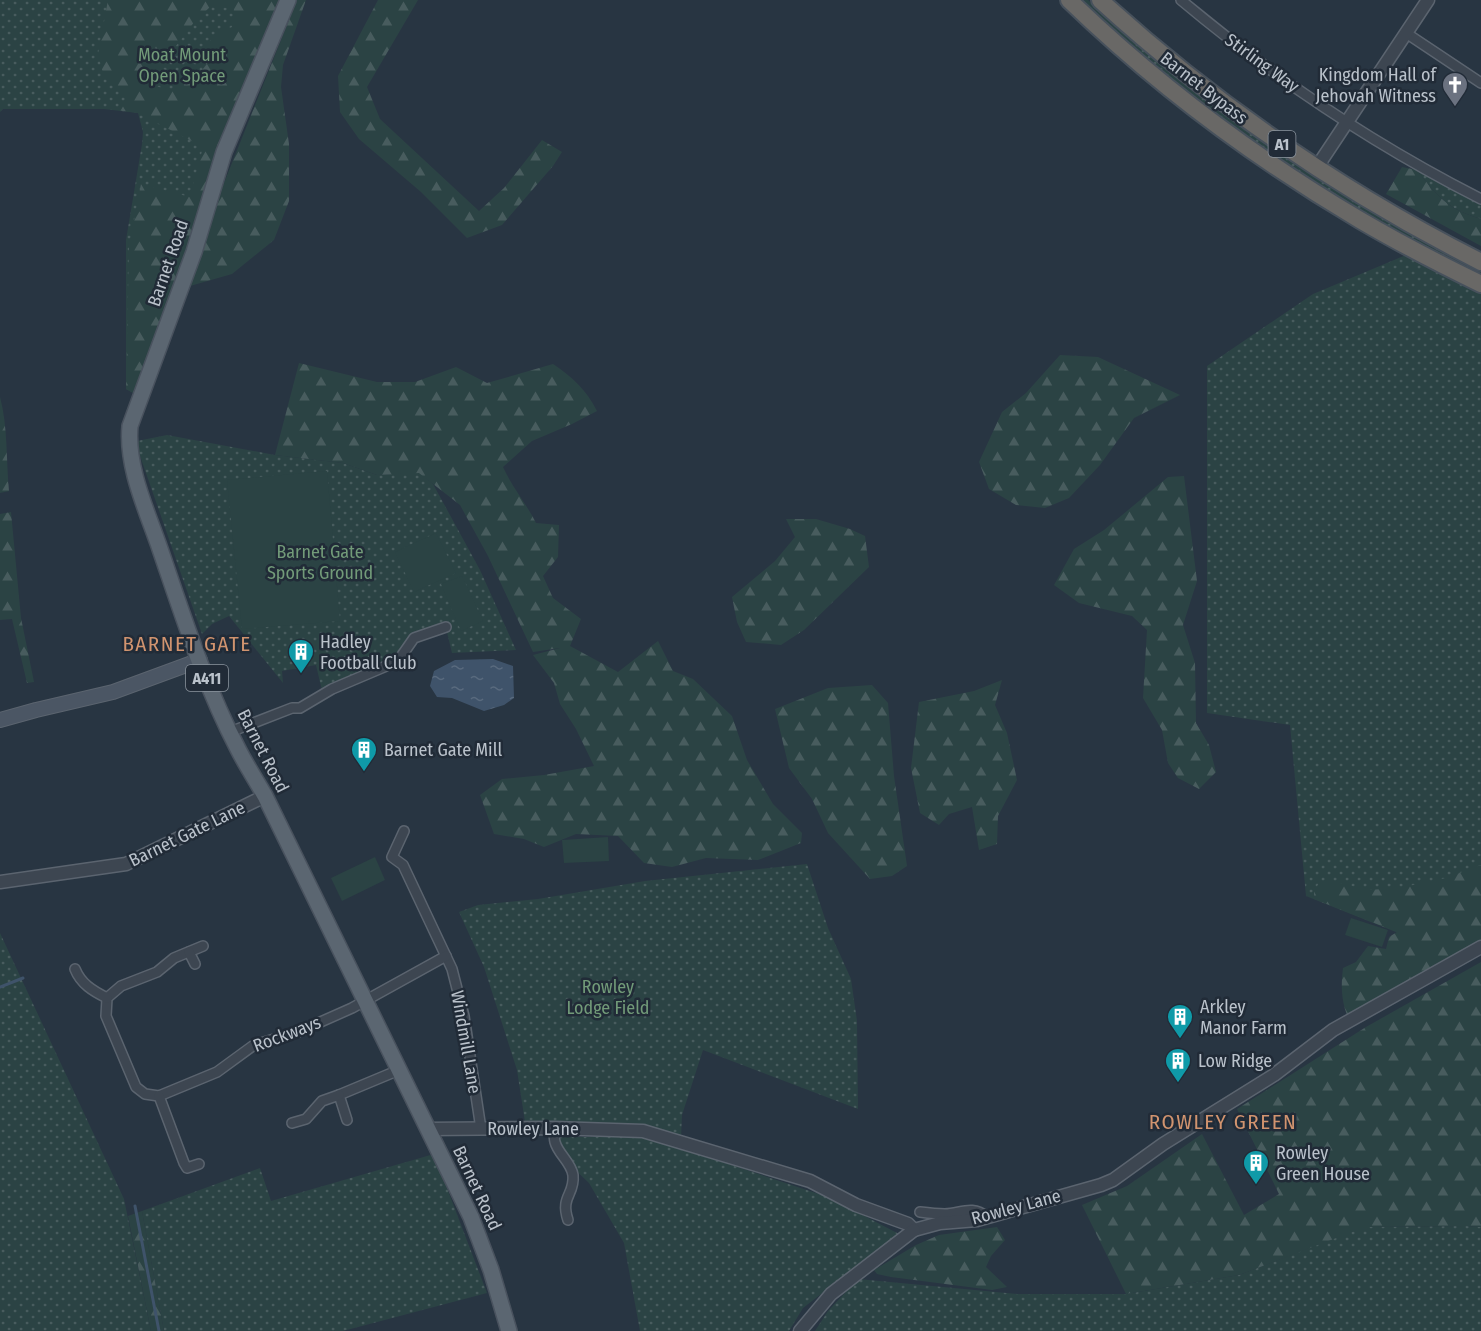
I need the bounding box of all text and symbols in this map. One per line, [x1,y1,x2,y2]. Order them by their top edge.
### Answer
street label: Stirling Way [1220,29,1304,97]
park label: Moat Mount Open Space [138,44,226,87]
street label: Barnet Bypass [1156,47,1252,129]
place label: Kingdom Hall of Jehovah Witness [1316,64,1437,107]
church icon: Kingdom Hall of Jehovah Witness [1440,70,1470,108]
road number: A1 [1268,131,1296,157]
street label: Barnet Road [143,217,193,309]
park label: Barnet Gate Sports Ground [267,541,373,584]
district label: BARNET GATE [122,631,252,657]
place label: Hadley Football Club [320,631,417,674]
building icon: Hadley Football Club [286,637,316,675]
road number: A411 [186,665,228,691]
street label: Barnet Road [233,706,293,796]
building icon: Barnet Gate Mill [349,735,379,773]
place label: Barnet Gate Mill [384,739,502,761]
street label: Barnet Gate Lane [125,796,249,872]
park label: Rowley Lodge Field [566,976,650,1019]
street label: Windmill Lane [446,989,486,1095]
place label: Arkley Manor Farm [1200,996,1287,1039]
building icon: Arkley Manor Farm [1165,1002,1195,1040]
street label: Rockways [250,1011,324,1057]
building icon: Low Ridge [1163,1046,1193,1084]
place label: Low Ridge [1198,1050,1272,1072]
district label: ROWLEY GREEN [1149,1109,1297,1135]
street label: Rowley Lane [487,1118,579,1140]
street label: Barnet Road [448,1142,506,1234]
place label: Rowley Green House [1276,1142,1370,1185]
building icon: Rowley Green House [1241,1148,1271,1186]
street label: Rowley Lane [969,1184,1063,1229]

